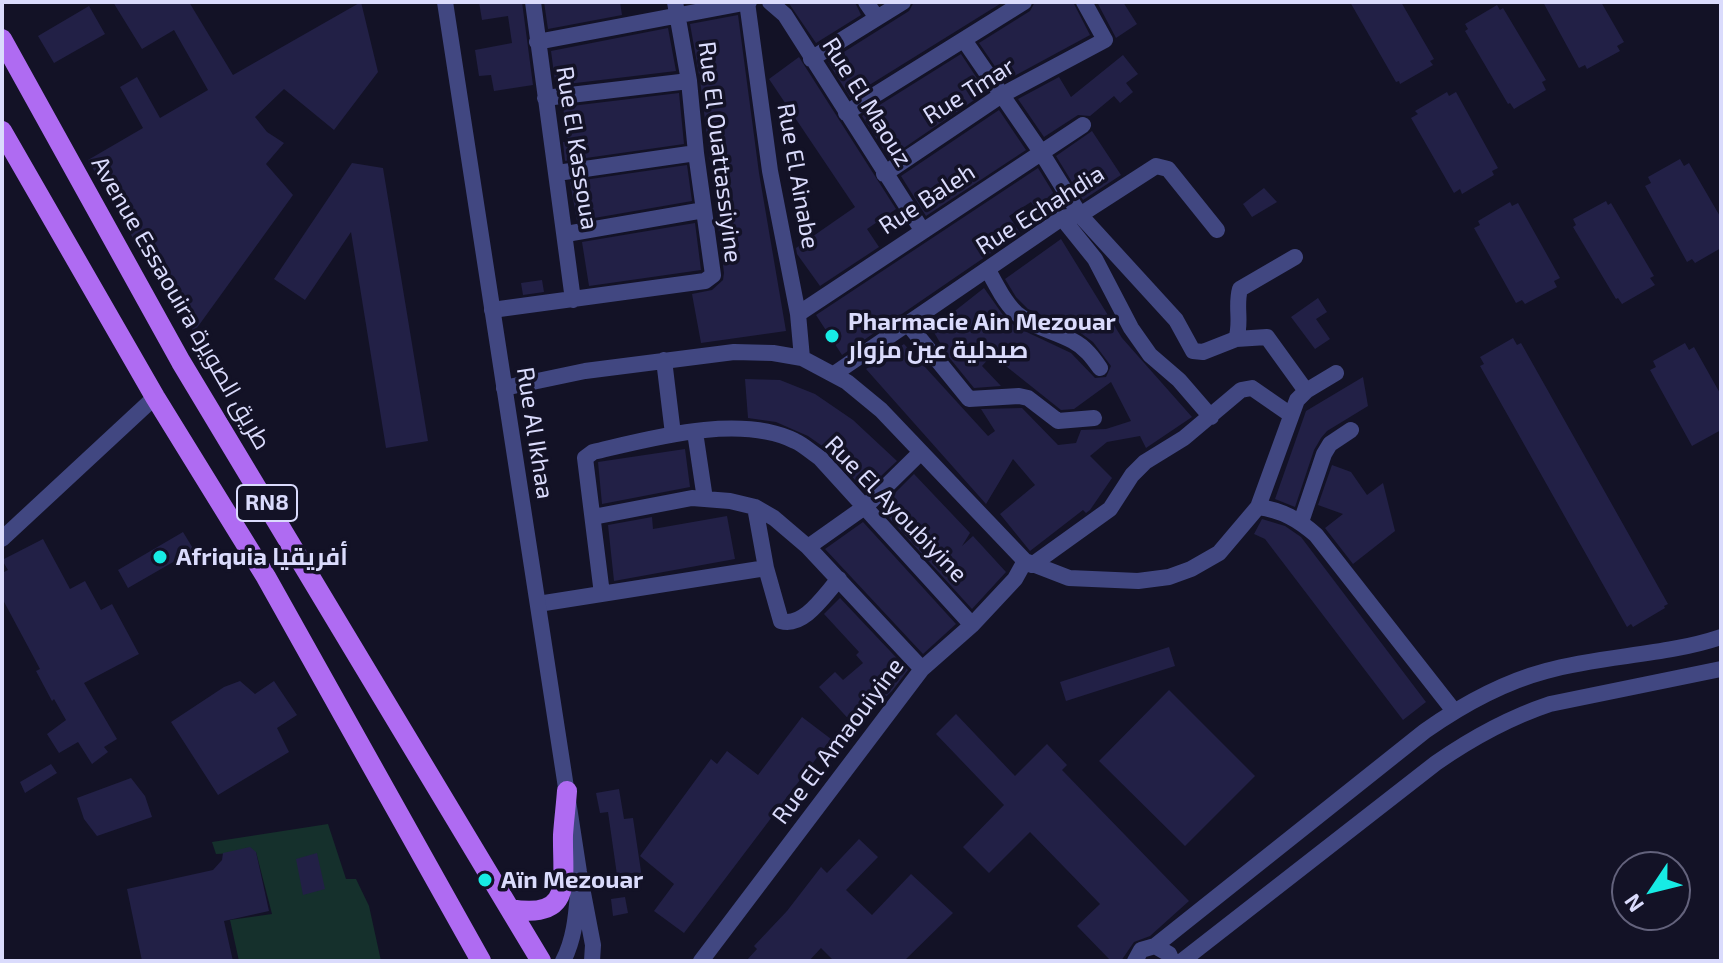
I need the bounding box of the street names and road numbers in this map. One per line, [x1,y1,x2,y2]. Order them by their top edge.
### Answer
street label: Rue El Maouz [816,32,918,172]
street label: Rue El Ouattassiyine [692,40,748,264]
street label: Rue Tmar [918,52,1020,130]
street label: Rue El Kassoua [550,64,604,232]
street label: Rue El Ainabe [771,101,825,251]
street label: Avenue Essaouira طريق الصويرة [85,151,277,455]
street label: Rue Baleh [874,157,980,241]
street label: Rue Echahdia [971,159,1109,261]
street label: Rue Al Ikhaa [510,365,560,501]
street label: Rue El Ayoubiyine [819,430,973,588]
road number: RN8 [237,485,297,521]
street label: Rue El Amaouiyine [766,652,910,830]

